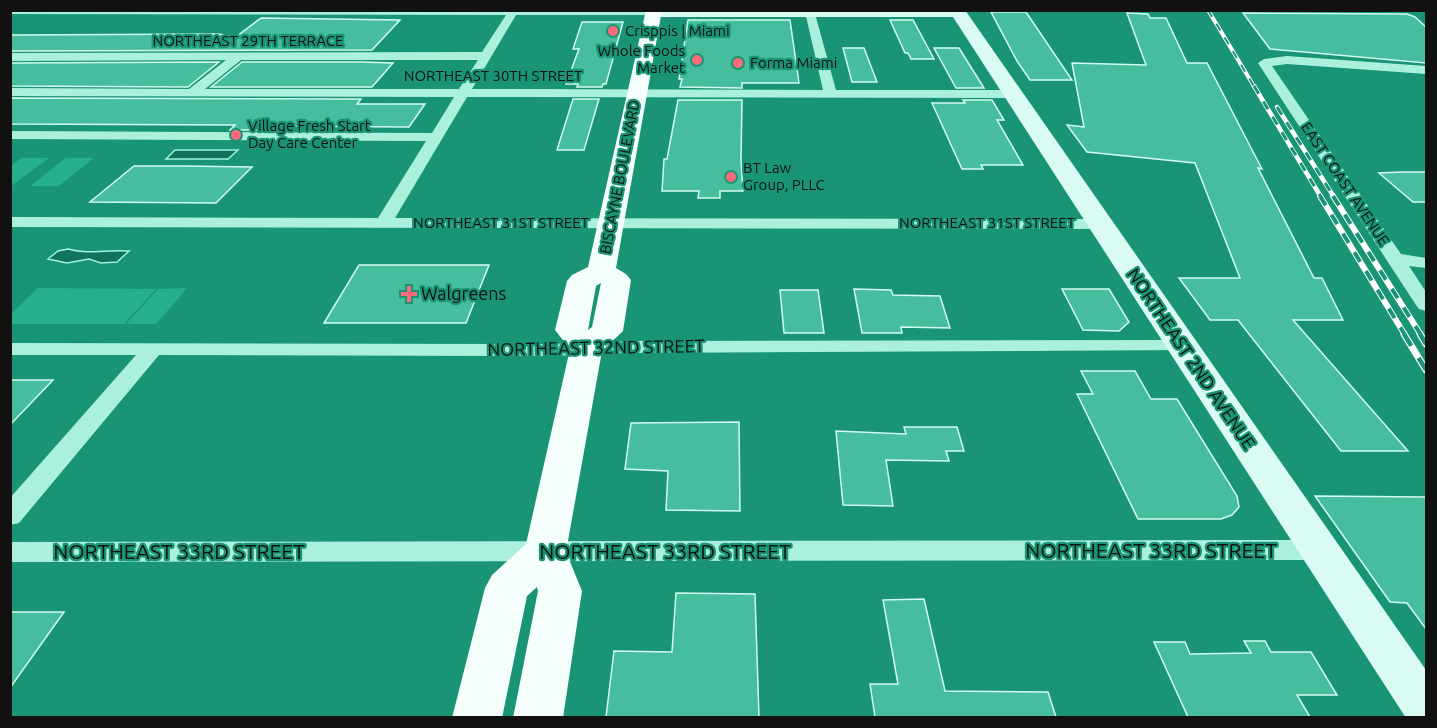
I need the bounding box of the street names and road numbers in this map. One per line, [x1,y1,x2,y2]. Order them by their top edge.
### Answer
street label: NORTHEAST 29TH TERRACE [153,32,343,49]
street label: NORTHEAST 30TH STREET [404,67,583,84]
street label: BISCAYNE BOULEVARD [596,98,643,255]
street label: EAST COAST AVENUE [1298,119,1393,248]
street label: NORTHEAST 31ST STREET [413,214,590,231]
street label: NORTHEAST 31ST STREET [899,214,1076,231]
street label: NORTHEAST 2ND AVENUE [1124,264,1260,453]
street label: NORTHEAST 32ND STREET [487,335,705,359]
street label: NORTHEAST 33RD STREET [1025,538,1277,562]
street label: NORTHEAST 33RD STREET [53,539,305,563]
street label: NORTHEAST 33RD STREET [539,539,791,563]

